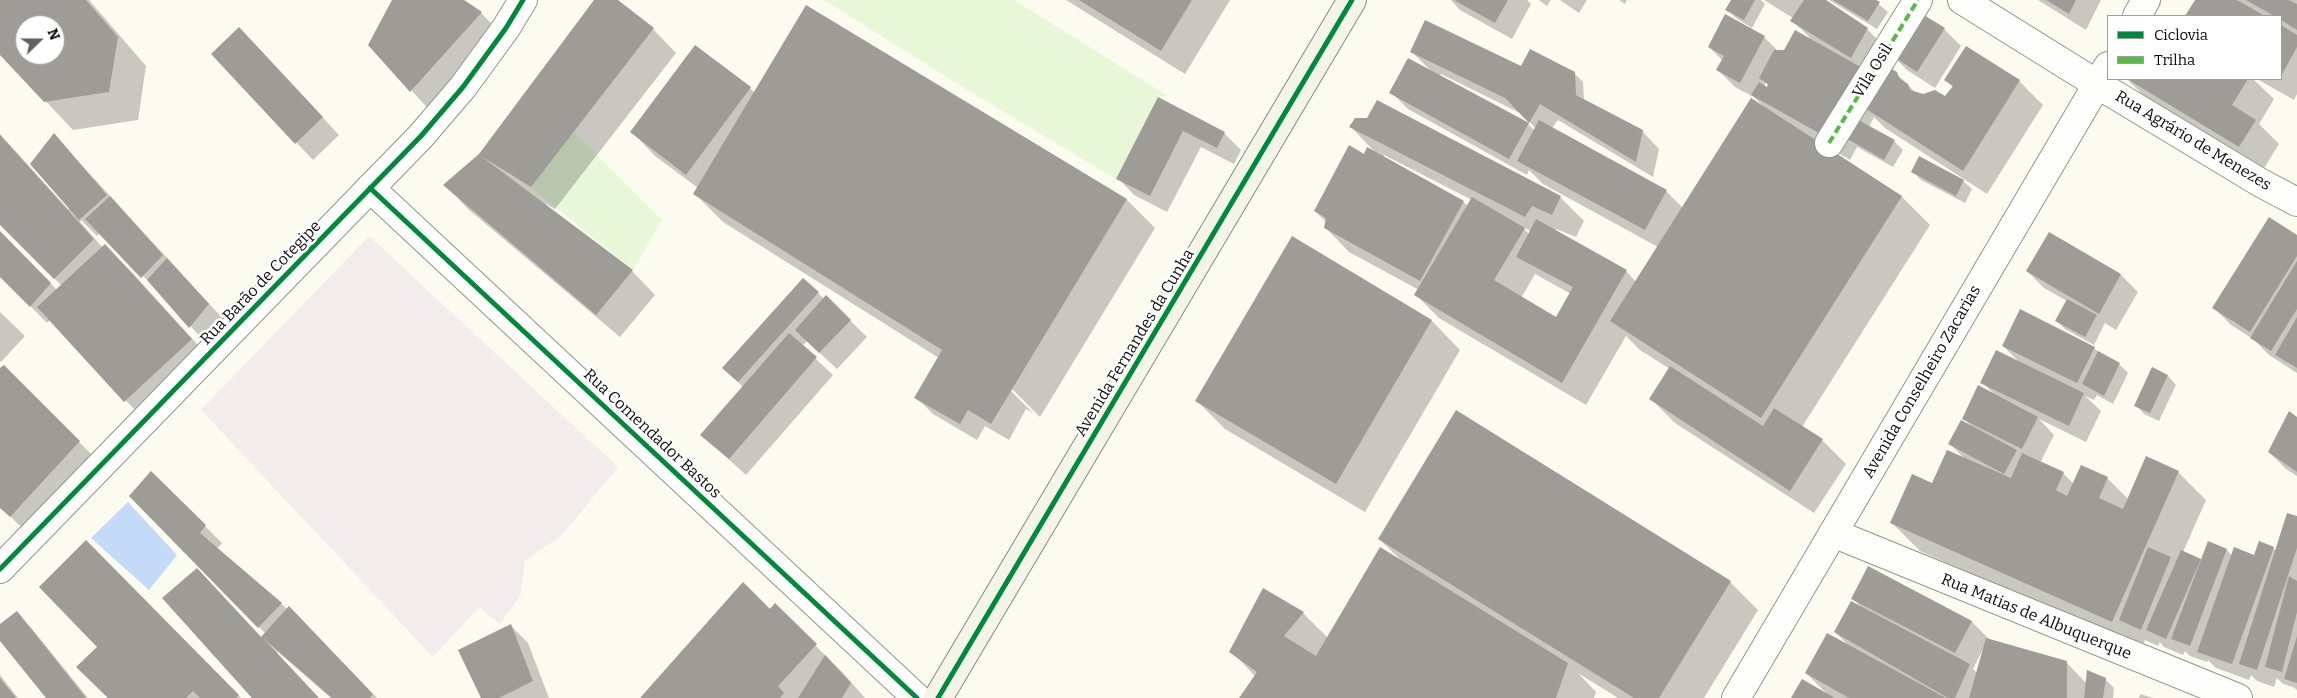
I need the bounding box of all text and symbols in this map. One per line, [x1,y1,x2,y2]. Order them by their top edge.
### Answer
north arrow [15,15,65,65]
legend [2107,15,2282,80]
text: N [44,26,63,43]
text: Ciclovia [2154,26,2208,44]
street label: Vila Osil [1849,40,1897,102]
text: Trilha [2154,51,2195,69]
street label: Rua Agrário de Menezes [2112,87,2274,195]
street label: Rua Barão de Cotegipe [197,217,325,349]
street label: Avenida Fernandes da Cunha [1071,246,1199,440]
street label: Avenida Conselheiro Zacarias [1859,282,1985,482]
street label: Rua Comendador Bastos [579,365,725,503]
street label: Rua Matias de Albuquerque [1938,570,2134,664]

